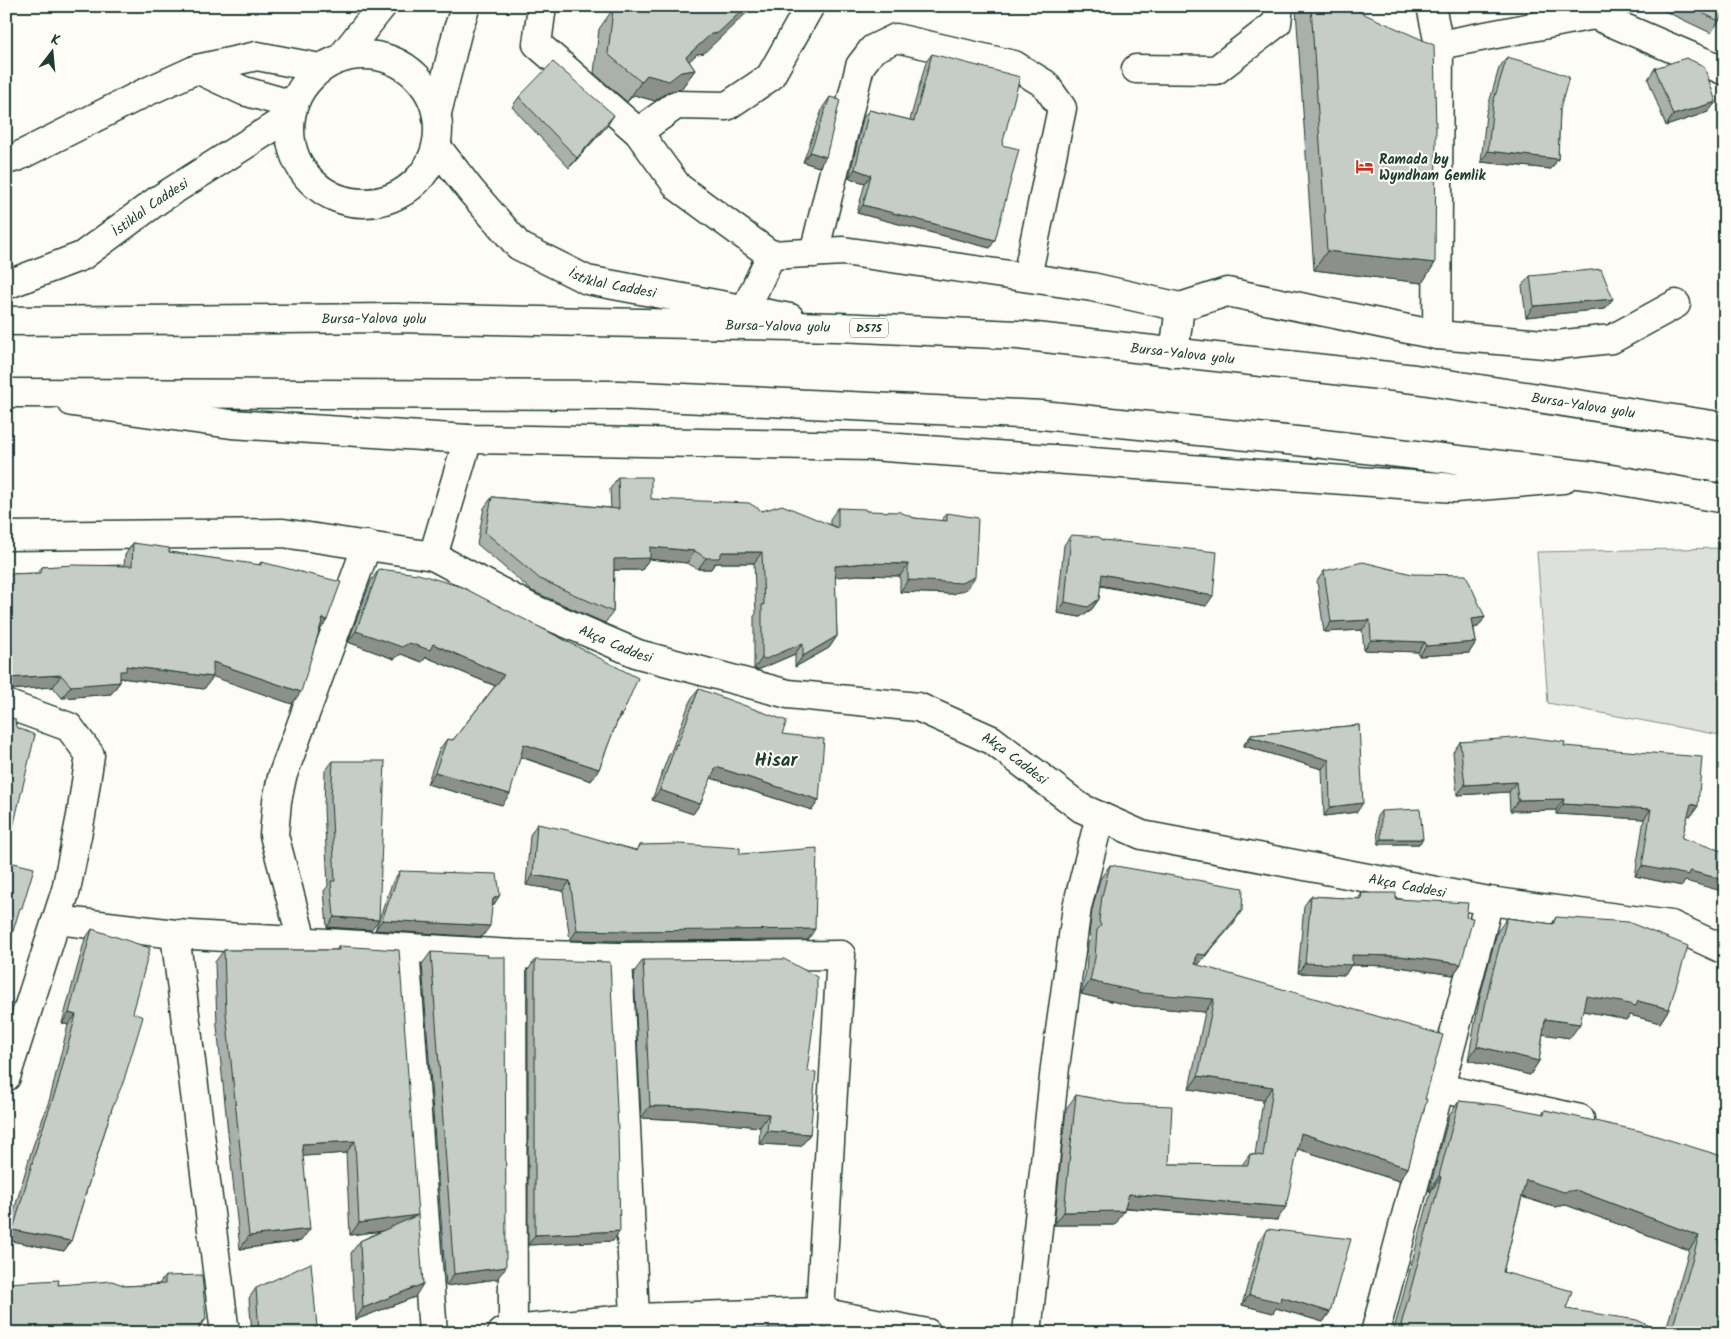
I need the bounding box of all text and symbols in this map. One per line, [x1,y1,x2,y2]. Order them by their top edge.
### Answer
north arrow [28,28,78,78]
text: K [48,29,63,52]
place label: Ramada by Wyndham Gemlik [1379,149,1486,187]
hotel icon: Ramada by Wyndham Gemlik [1355,157,1375,177]
street label: İstiklal Caddesi [107,173,194,243]
street label: İstiklal Caddesi [564,262,658,305]
street label: Bursa-Yalova yolu [321,308,427,331]
street label: Bursa-Yalova yolu [725,315,831,339]
road number: D575 [850,318,888,338]
street label: Bursa-Yalova yolu [1129,338,1236,371]
street label: Bursa-Yalova yolu [1530,387,1637,425]
street label: Akça Caddesi [575,620,656,670]
street label: Akça Caddesi [978,727,1053,791]
district label: Hisar [755,746,798,776]
street label: Akça Caddesi [1367,868,1448,905]

